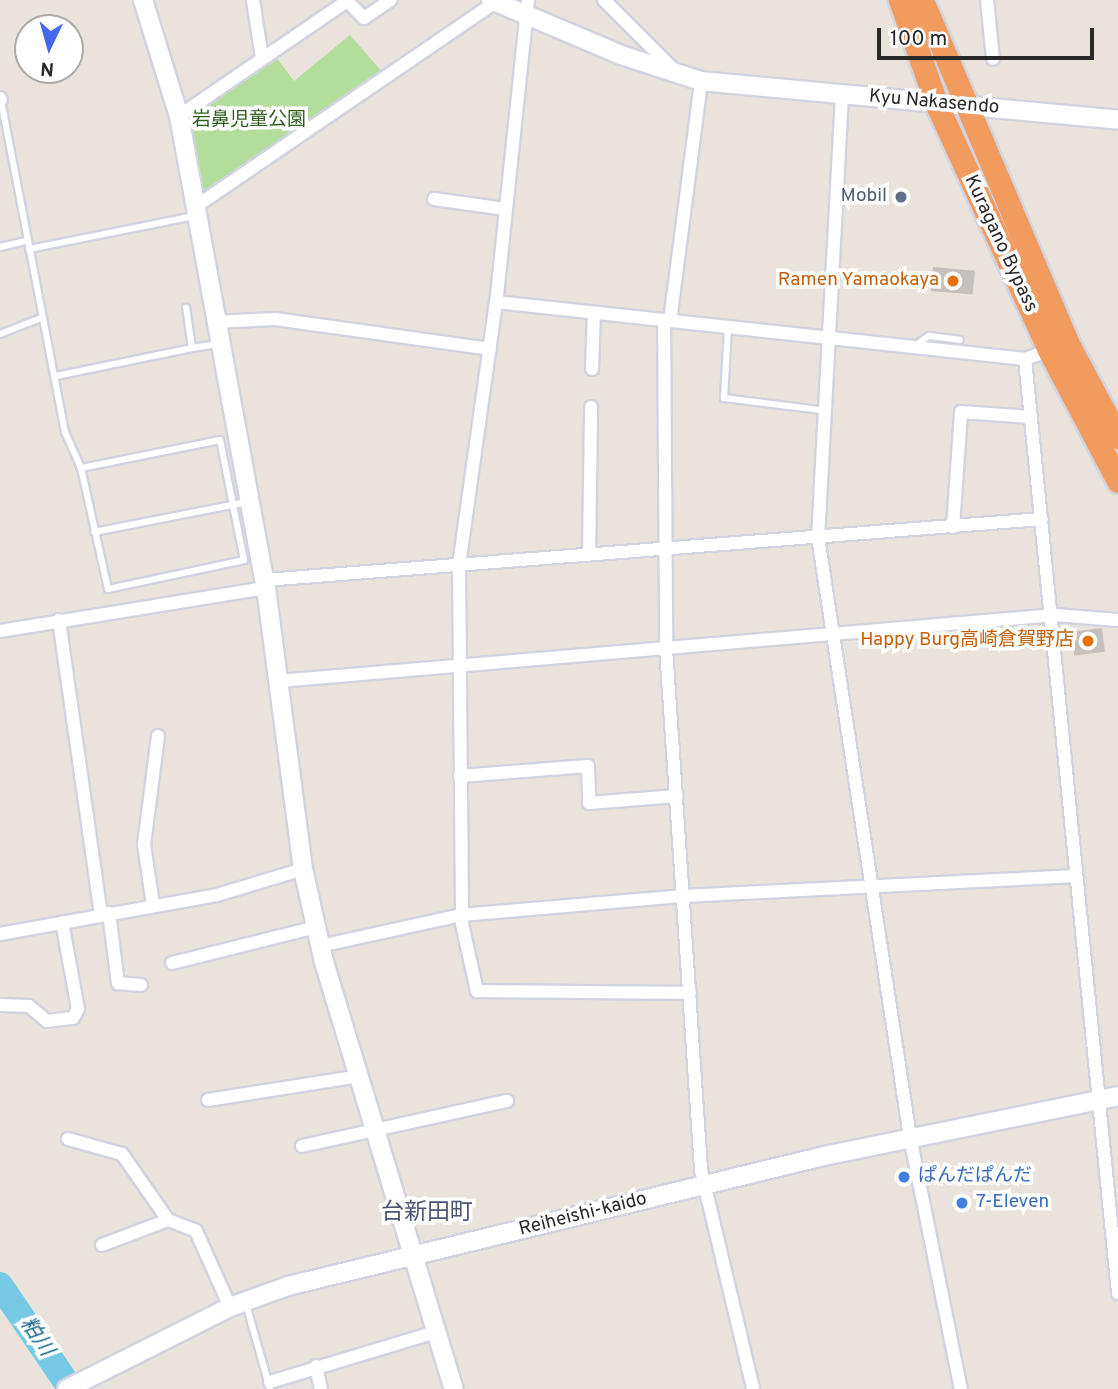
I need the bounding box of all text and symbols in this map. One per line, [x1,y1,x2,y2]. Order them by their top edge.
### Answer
north arrow [14,14,84,84]
scale bar [880,14,1097,58]
text: 100 m [890,26,947,53]
text: N [39,55,55,80]
street label: Kyu Nakasendo [868,86,1000,120]
park label: 岩鼻児童公園 [192,110,306,132]
street label: Kuragano Bypass [958,172,1042,316]
place label: Mobil [841,186,887,208]
marker: Mobil [893,189,909,205]
place label: Ramen Yamaokaya [777,270,939,292]
marker: Ramen Yamaokaya [945,273,961,289]
place label: Happy Burg高崎倉賀野店 [860,630,1074,652]
marker: Happy Burg高崎倉賀野店 [1080,633,1096,649]
place label: ぱんだぱんだ [918,1166,1032,1188]
marker: ぱんだぱんだ [896,1169,912,1185]
street label: Reiheishi-kaido [517,1188,649,1242]
place label: 7-Eleven [976,1192,1049,1214]
marker: 7-Eleven [954,1195,970,1211]
district label: 台新田町 [381,1200,473,1228]
water label: 粕川 [14,1313,58,1361]

